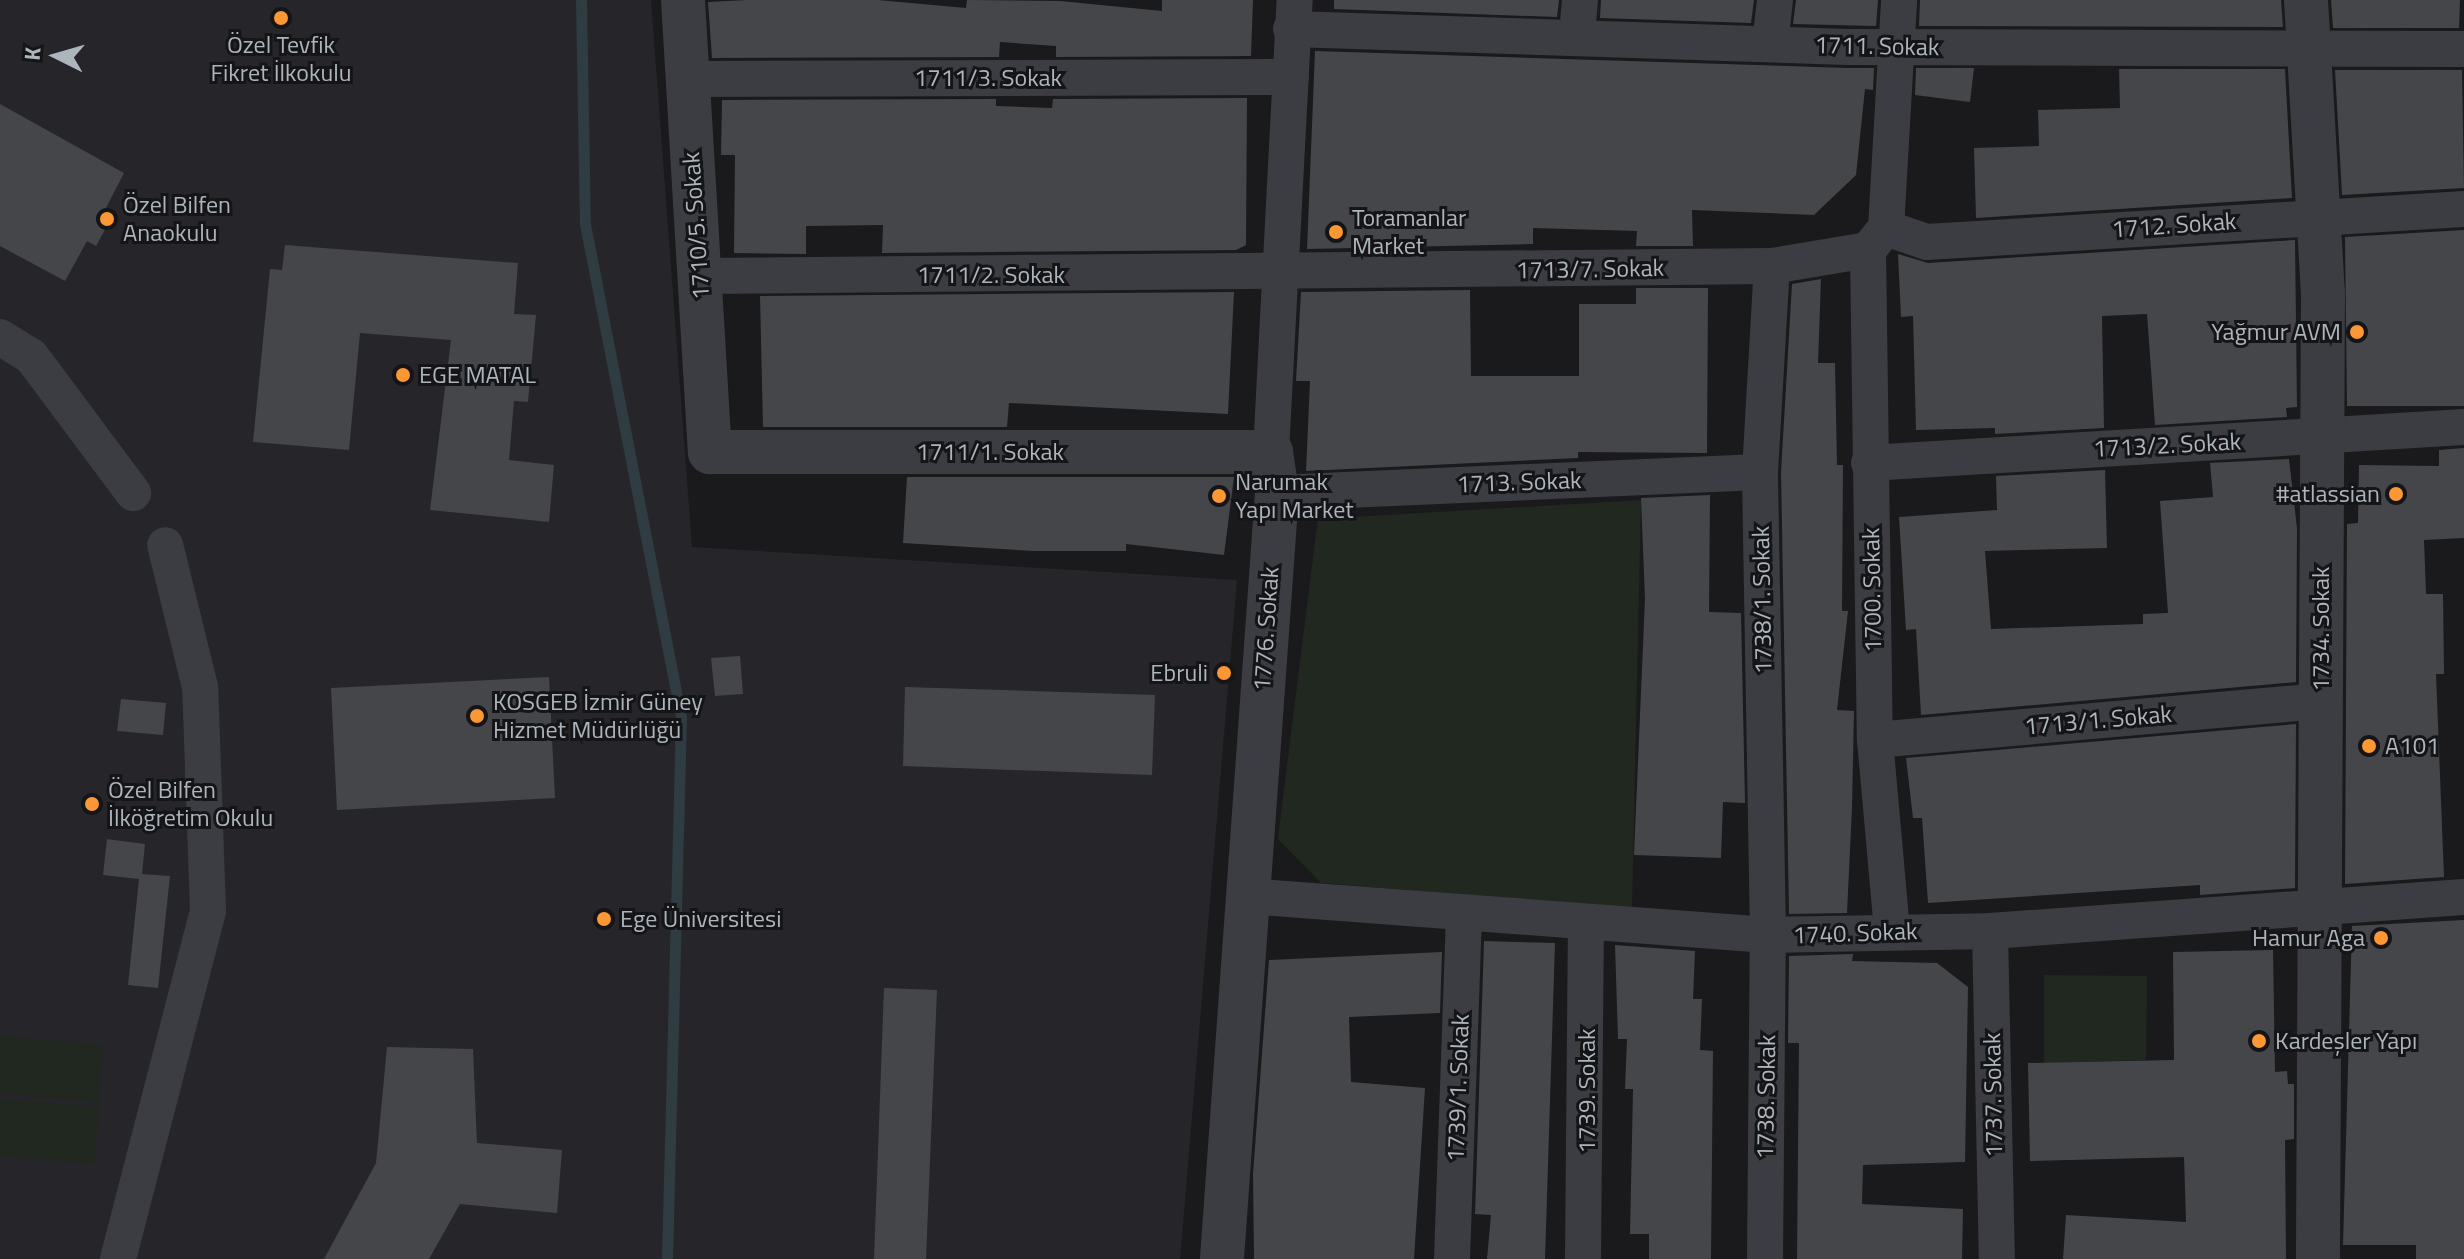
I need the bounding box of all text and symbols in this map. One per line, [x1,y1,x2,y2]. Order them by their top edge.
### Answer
marker: Özel Tevfik Fikret İlkokulu [272,9,290,27]
north arrow [16,16,96,96]
place label: Özel Tevfik Fikret İlkokulu [210,31,352,87]
street label: 1711. Sokak [1814,31,1940,61]
text: K [15,46,50,62]
street label: 1711/3. Sokak [914,64,1062,92]
street label: 1710/5. Sokak [676,151,716,301]
place label: Özel Bilfen Anaokulu [123,191,231,247]
place label: Toramanlar Market [1352,204,1466,260]
street label: 1712. Sokak [2111,206,2237,244]
marker: Özel Bilfen Anaokulu [98,210,116,228]
marker: Toramanlar Market [1327,223,1345,241]
street label: 1713/7. Sokak [1516,253,1664,285]
street label: 1711/2. Sokak [917,261,1065,289]
place label: Yağmur AVM [2211,318,2341,346]
marker: Yağmur AVM [2348,323,2366,341]
place label: EGE MATAL [419,361,536,389]
marker: EGE MATAL [394,366,412,384]
street label: 1713/2. Sokak [2092,427,2242,463]
street label: 1711/1. Sokak [916,438,1064,466]
street label: 1713. Sokak [1456,465,1582,499]
place label: Narumak Yapı Market [1235,468,1354,524]
place label: #atlassian [2276,480,2380,508]
marker: #atlassian [2387,485,2405,503]
marker: Narumak Yapı Market [1210,487,1228,505]
street label: 1738/1. Sokak [1746,526,1778,674]
street label: 1700. Sokak [1857,527,1887,653]
street label: 1776. Sokak [1247,566,1285,692]
street label: 1734. Sokak [2307,567,2335,691]
place label: Ebruli [1150,659,1208,687]
marker: Ebruli [1215,664,1233,682]
place label: KOSGEB İzmir Güney Hizmet Müdürlüğü [493,688,703,744]
street label: 1713/1. Sokak [2023,699,2173,741]
marker: KOSGEB İzmir Güney Hizmet Müdürlüğü [468,707,486,725]
place label: A101 [2385,732,2440,760]
marker: A101 [2360,737,2378,755]
place label: Özel Bilfen İlköğretim Okulu [108,776,273,832]
marker: Özel Bilfen İlköğretim Okulu [83,795,101,813]
place label: Ege Üniversitesi [620,905,781,933]
marker: Ege Üniversitesi [595,910,613,928]
street label: 1740. Sokak [1792,916,1918,950]
place label: Hamur Aga [2252,924,2365,952]
marker: Hamur Aga [2372,929,2390,947]
street label: 1739/1. Sokak [1441,1013,1475,1163]
place label: Kardeşler Yapı [2275,1027,2417,1055]
street label: 1739. Sokak [1573,1029,1601,1153]
street label: 1737. Sokak [1978,1032,2008,1158]
marker: Kardeşler Yapı [2250,1032,2268,1050]
street label: 1738. Sokak [1751,1034,1781,1160]

